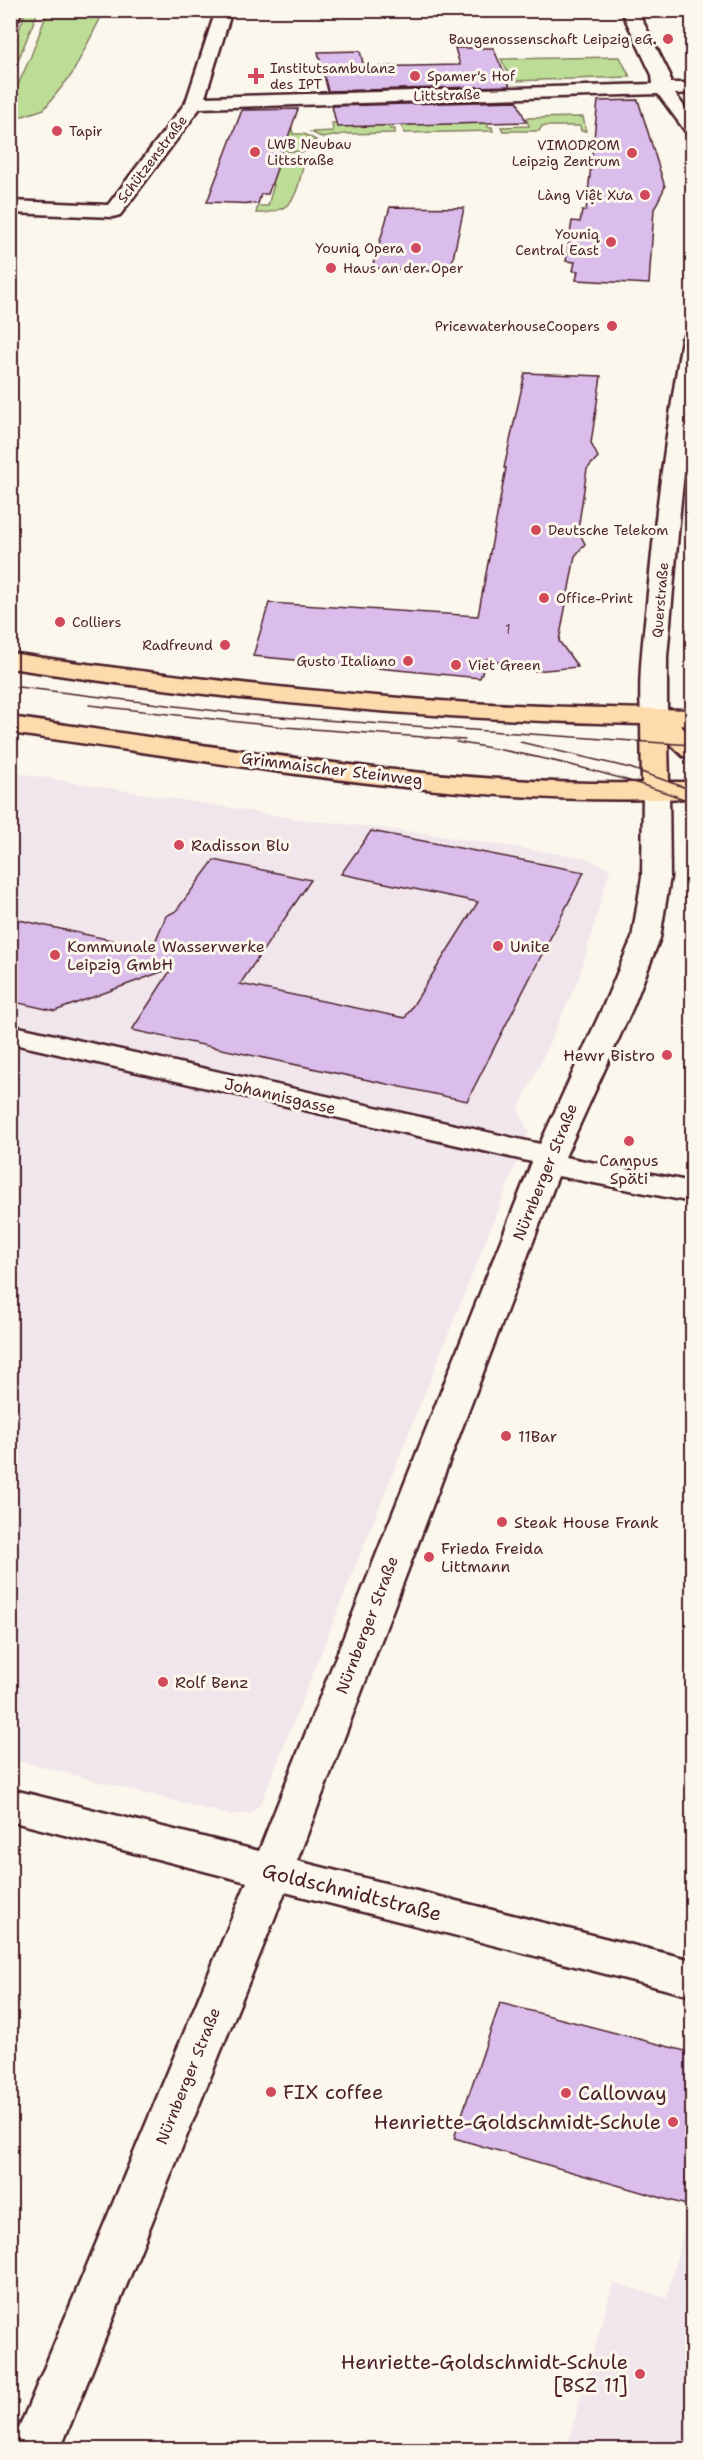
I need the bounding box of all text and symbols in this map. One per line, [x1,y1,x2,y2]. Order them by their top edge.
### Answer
place label: Baugenossenschaft Leipzig eG. [449,30,656,48]
marker: Baugenossenschaft Leipzig eG. [661,32,675,46]
place label: Institutsambulanz des IPT [270,59,396,93]
marker: Institutsambulanz des IPT [247,67,265,85]
place label: Spamer's Hof [427,67,516,85]
marker: Spamer's Hof [408,69,422,83]
street label: Littstraße [413,85,481,105]
street label: Schützenstraße [113,111,191,206]
place label: Tapir [69,122,103,140]
marker: Tapir [50,124,64,138]
place label: LWB Neubau Littstraße [267,135,351,169]
place label: VIMODROM Leipzig Zentrum [512,136,620,170]
marker: LWB Neubau Littstraße [248,145,262,159]
marker: VIMODROM Leipzig Zentrum [625,146,639,160]
place label: Làng Việt Xưa [537,186,633,204]
marker: Làng Việt Xưa [638,188,652,202]
place label: Youniq Central East [515,225,601,259]
marker: Youniq Central East [604,235,618,249]
place label: Youniq Opera [315,239,404,257]
marker: Youniq Opera [409,241,423,255]
place label: Haus an der Oper [343,259,464,277]
marker: Haus an der Oper [324,261,338,275]
place label: PricewaterhouseCoopers [435,317,600,335]
marker: PricewaterhouseCoopers [605,319,619,333]
place label: Deutsche Telekom [548,521,668,539]
marker: Deutsche Telekom [529,523,543,537]
street label: Querstraße [648,561,672,639]
place label: Office-Print [556,589,633,607]
marker: Office-Print [537,591,551,605]
place label: Colliers [72,613,121,631]
marker: Colliers [53,615,67,629]
house number: 1 [505,620,511,638]
place label: Radfreund [142,636,213,654]
marker: Radfreund [218,638,232,652]
place label: Gusto Italiano [296,652,396,670]
marker: Gusto Italiano [401,654,415,668]
place label: Viet Green [468,656,541,674]
marker: Viet Green [449,658,463,672]
street label: Grimmaischer Steinweg [240,747,424,791]
place label: Radisson Blu [191,835,289,856]
marker: Radisson Blu [172,838,186,852]
place label: Kommunale Wasserwerke Leipzig GmbH [67,936,265,975]
place label: Unite [510,936,550,957]
marker: Unite [491,939,505,953]
marker: Kommunale Wasserwerke Leipzig GmbH [48,948,62,962]
place label: Hewr Bistro [563,1045,655,1066]
marker: Hewr Bistro [660,1048,674,1062]
street label: Johannisgasse [222,1073,338,1119]
street label: Nürnberger Straße [508,1100,582,1244]
marker: Campus Späti [622,1134,636,1148]
place label: Campus Späti [599,1150,659,1189]
place label: 11Bar [518,1426,557,1447]
marker: 11Bar [499,1429,513,1443]
place label: Steak House Frank [514,1512,659,1533]
marker: Steak House Frank [495,1515,509,1529]
place label: Frieda Freida Littmann [441,1538,543,1577]
marker: Frieda Freida Littmann [422,1550,436,1564]
street label: Nürnberger Straße [331,1553,403,1697]
place label: Rolf Benz [175,1672,249,1693]
marker: Rolf Benz [156,1675,170,1689]
street label: Goldschmidtstraße [260,1857,444,1927]
street label: Nürnberger Straße [151,2004,225,2148]
place label: FIX coffee [283,2079,383,2105]
place label: Calloway [578,2080,667,2106]
marker: FIX coffee [264,2085,278,2099]
marker: Calloway [559,2086,573,2100]
place label: Henriette-Goldschmidt-Schule [374,2109,661,2135]
marker: Henriette-Goldschmidt-Schule [666,2115,680,2129]
place label: Henriette-Goldschmidt-Schule [BSZ 11] [341,2349,628,2398]
marker: Henriette-Goldschmidt-Schule [BSZ 11] [633,2367,647,2381]

